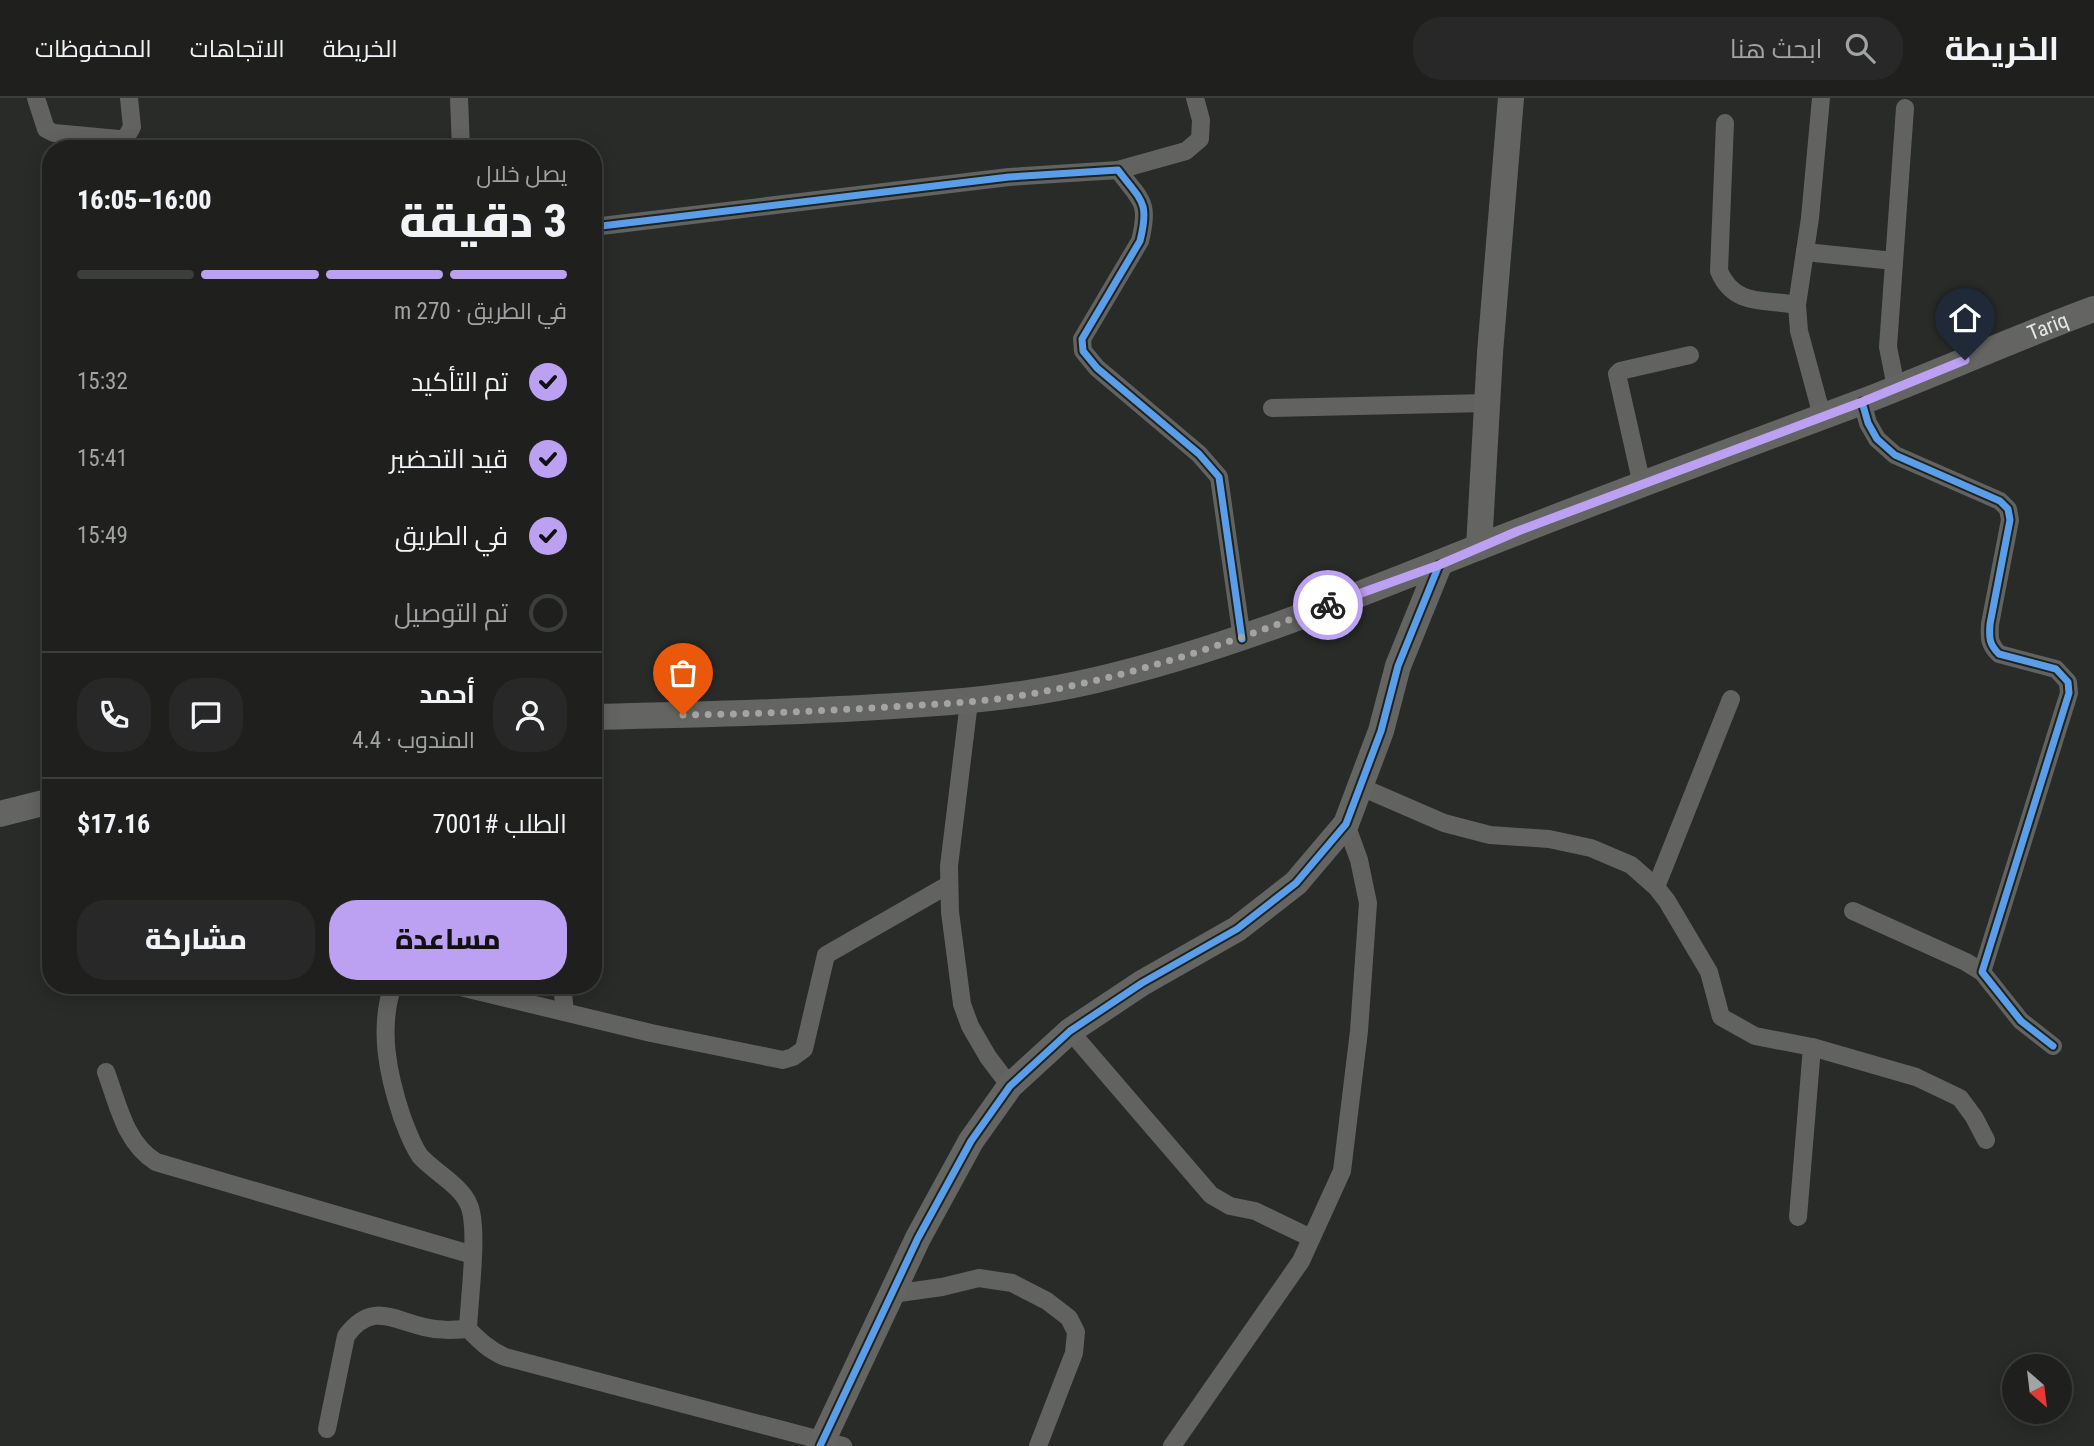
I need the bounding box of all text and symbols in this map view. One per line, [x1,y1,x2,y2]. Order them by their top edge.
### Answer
search box [1413,17,1903,80]
icon: search [1841,29,1879,67]
text: الخريطة [1945,29,2059,68]
text: ابحث هنا [1730,34,1823,64]
text: المحفوظات [35,35,152,63]
text: الاتجاهات [190,35,285,63]
text: الخريطة [323,35,398,63]
text: يصل خلال [476,161,567,188]
text: 16:00–16:05 [77,185,211,215]
text: 3 دقيقة [399,194,567,248]
pin [1935,288,1995,360]
text: في الطريق · 270 m [394,298,567,325]
icon: home [1946,299,1984,337]
street label: Tariq [2024,308,2072,345]
icon: check [529,363,567,401]
text: تم التأكيد [411,367,508,397]
text: 15:32 [77,368,128,395]
icon: check [529,440,567,478]
text: قيد التحضير [390,444,508,474]
text: 15:41 [77,445,128,472]
icon: check [529,517,567,555]
text: في الطريق [395,521,508,551]
text: 15:49 [77,522,128,549]
courier [1293,570,1363,640]
icon: bike [1309,586,1347,624]
text: تم التوصيل [394,598,508,628]
pin [653,643,713,715]
icon: bag [664,654,702,692]
button: phone [77,678,151,752]
button: chat [169,678,243,752]
button: person [493,678,567,752]
text: أحمد [419,679,475,709]
text: المندوب · 4.4 [352,727,475,754]
text: $17.16 [77,809,150,839]
text: الطلب #7001 [433,809,567,839]
button: مشاركة [77,900,315,980]
button: مساعدة [329,900,567,980]
north arrow [2002,1354,2072,1424]
map controls [2002,1354,2072,1424]

